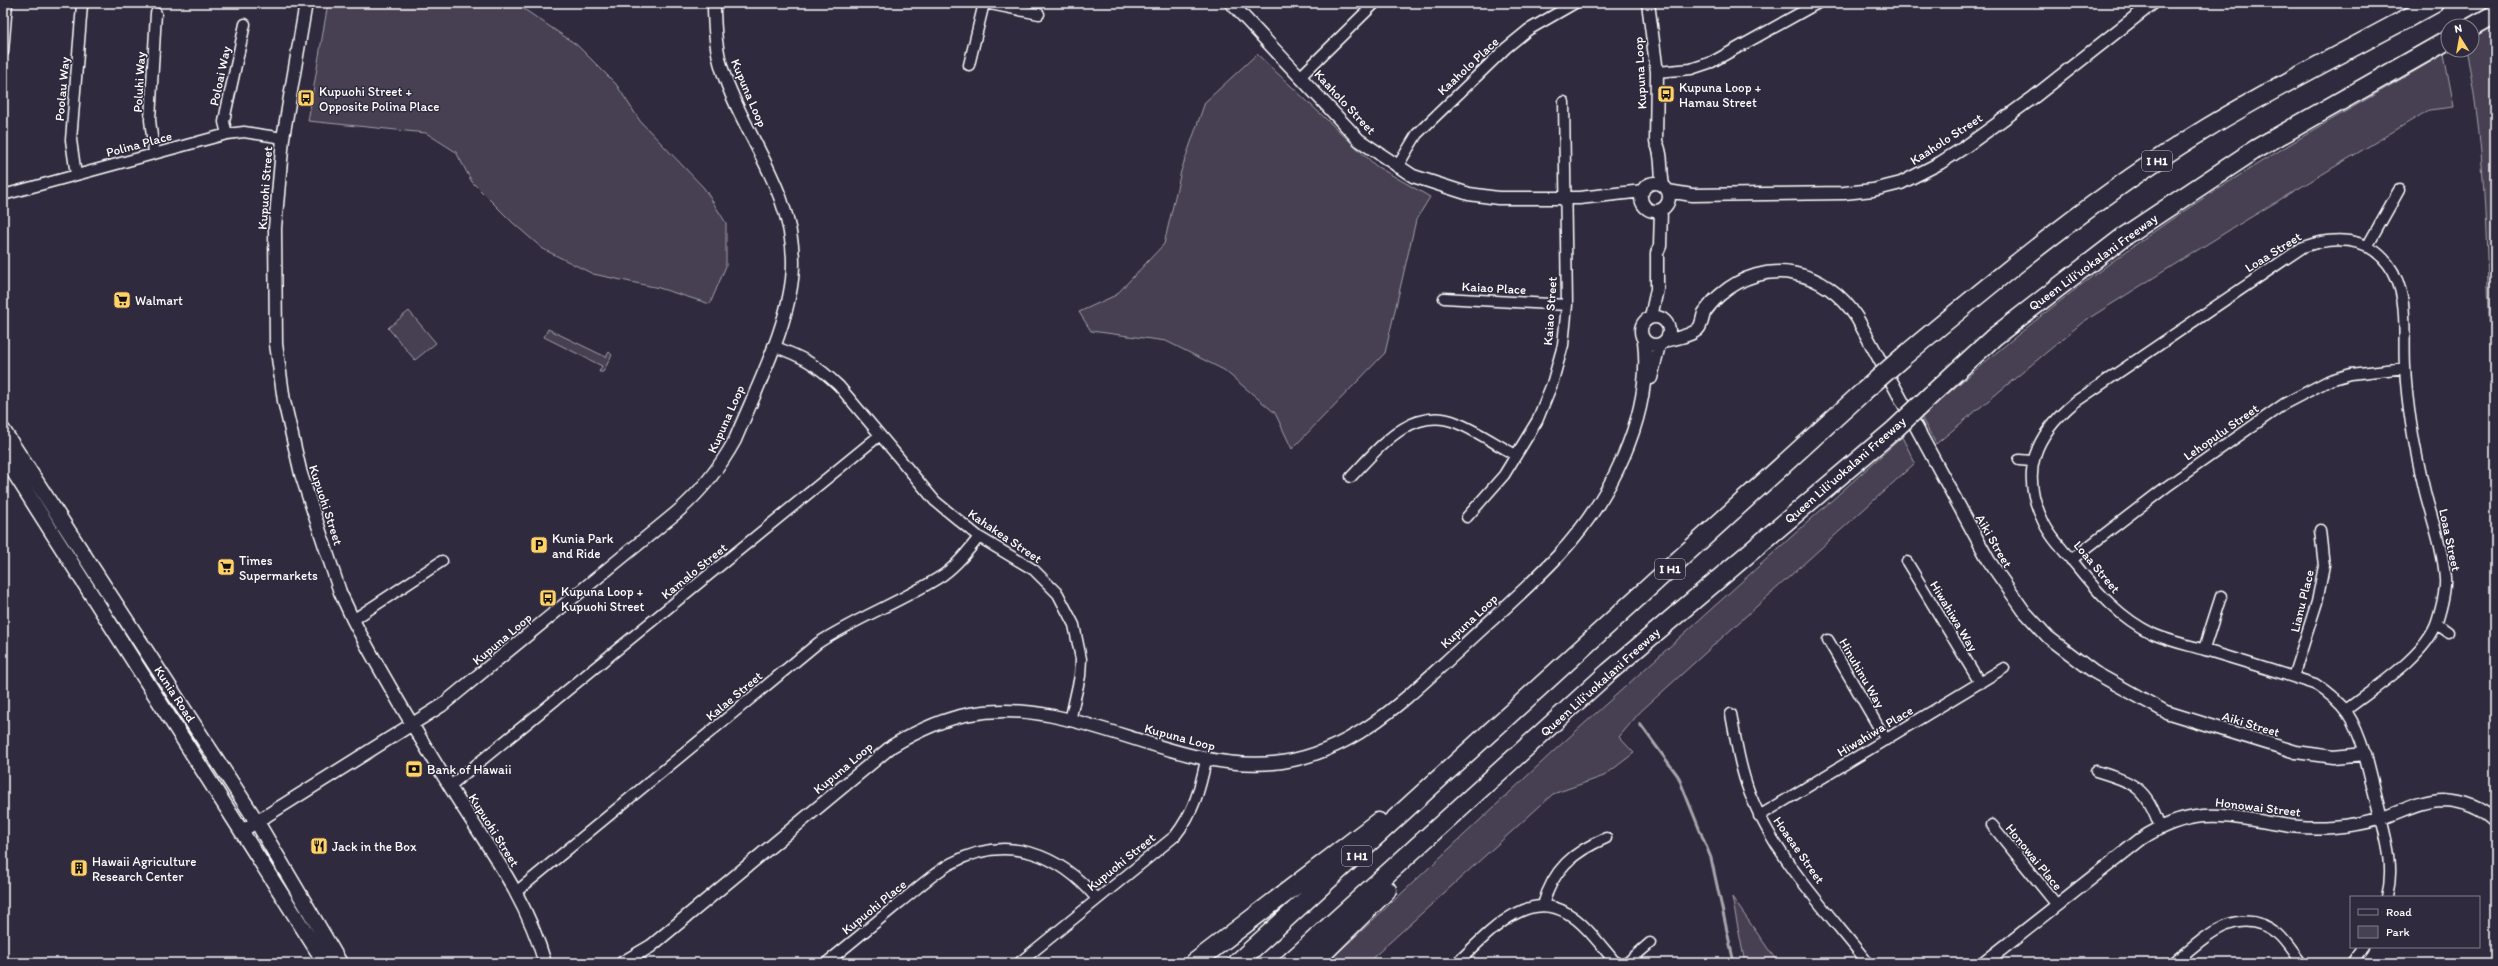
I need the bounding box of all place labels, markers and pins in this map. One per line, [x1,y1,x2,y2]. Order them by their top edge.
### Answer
place label: Kupuna Loop + Hamau Street [1679,80,1762,110]
place label: Kupuohi Street + Opposite Polina Place [319,84,439,114]
bus stop icon: Kupuna Loop + Hamau Street [1656,84,1676,104]
bus stop icon: Kupuohi Street + Opposite Polina Place [296,88,316,108]
supermarket icon: Walmart [112,290,132,310]
place label: Walmart [135,293,183,308]
place label: Kunia Park and Ride [552,531,614,561]
parking icon: Kunia Park and Ride [529,535,549,555]
place label: Times Supermarkets [239,553,318,583]
supermarket icon: Times Supermarkets [216,557,236,577]
place label: Kupuna Loop + Kupuohi Street [561,584,645,614]
bus stop icon: Kupuna Loop + Kupuohi Street [538,588,558,608]
bank icon: Bank of Hawaii [404,759,424,779]
place label: Bank of Hawaii [427,762,511,777]
restaurant icon: Jack in the Box [309,836,329,856]
place label: Jack in the Box [332,839,417,854]
place label: Hawaii Agriculture Research Center [92,854,196,884]
building icon: Hawaii Agriculture Research Center [69,858,89,878]

